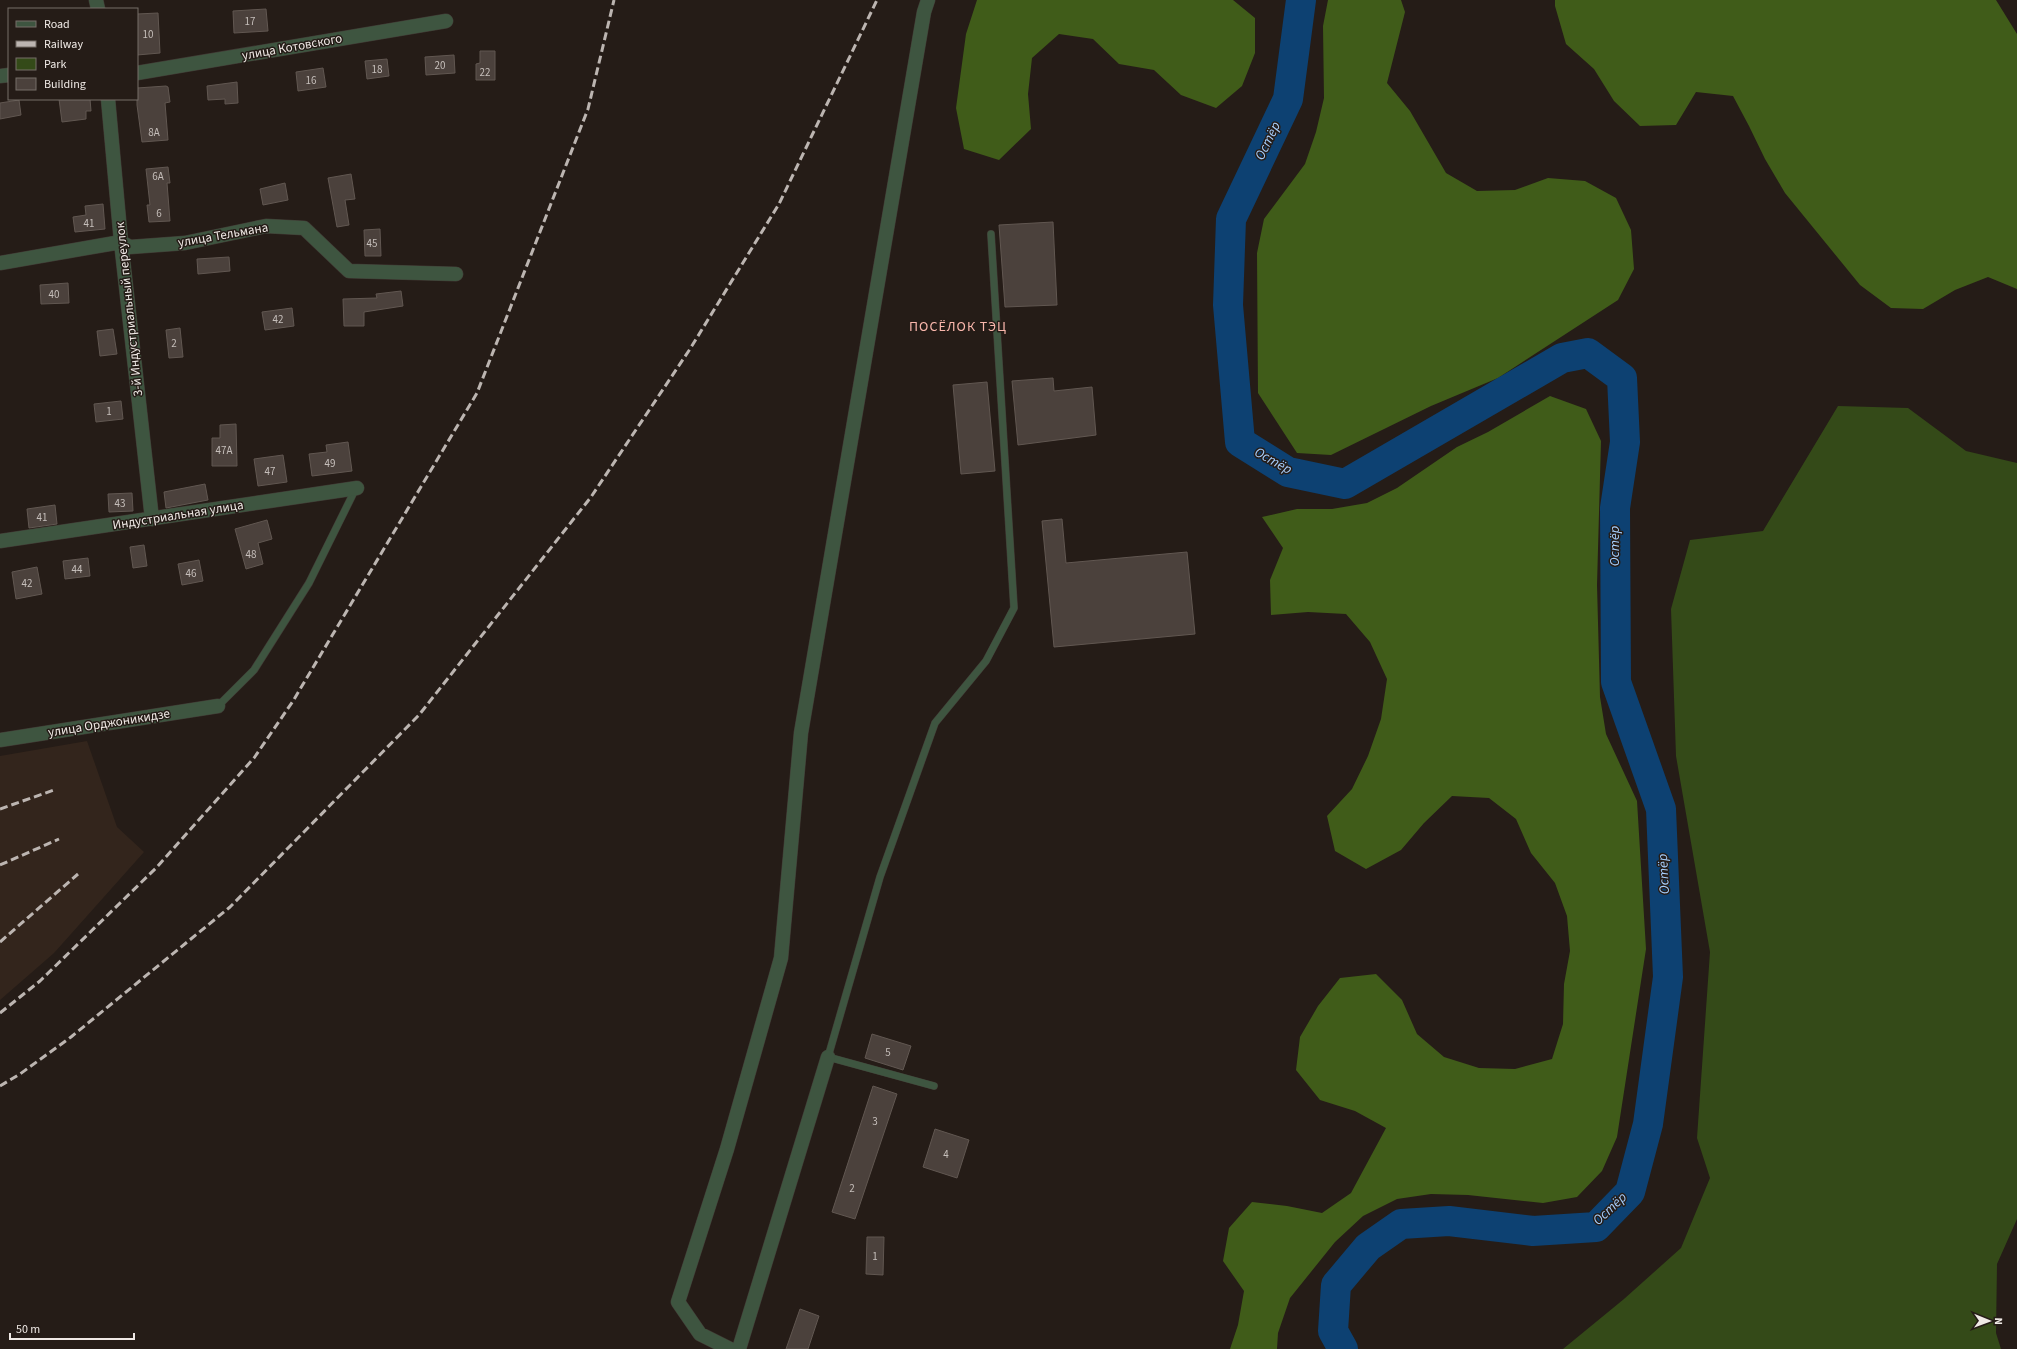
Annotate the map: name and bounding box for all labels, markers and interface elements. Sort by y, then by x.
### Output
legend [8,8,138,100]
house number: 17 [245,14,255,29]
text: Road [44,16,70,33]
house number: 10 [143,27,153,42]
street label: улица Котовского [241,29,343,65]
text: Railway [44,36,83,53]
text: Park [44,56,66,73]
house number: 20 [435,58,445,73]
house number: 18 [372,62,383,77]
house number: 22 [480,65,490,80]
house number: 16 [306,73,317,88]
text: Building [44,76,86,93]
water label: Остёр [1250,118,1286,164]
house number: 8А [148,125,160,140]
house number: 6А [152,169,164,184]
house number: 6 [156,206,162,221]
house number: 41 [84,216,94,231]
street label: улица Тельмана [177,218,269,252]
street label: 3-й Индустриальный переулок [111,220,147,397]
house number: 45 [367,236,377,251]
house number: 40 [49,287,59,302]
house number: 42 [273,312,283,327]
district label: ПОСЁЛОК ТЭЦ [909,317,1007,337]
house number: 2 [171,336,177,351]
house number: 1 [106,404,112,419]
water label: Остёр [1250,442,1296,480]
house number: 47А [216,443,232,458]
house number: 49 [325,456,335,471]
house number: 47 [265,464,275,479]
street label: Индустриальная улица [111,496,245,534]
house number: 43 [115,496,125,511]
house number: 41 [37,510,47,525]
water label: Остёр [1605,526,1625,566]
house number: 48 [246,547,257,562]
house number: 44 [72,562,83,577]
house number: 46 [186,566,197,581]
house number: 42 [22,576,32,591]
street label: улица Орджоникидзе [47,704,171,742]
water label: Остёр [1653,853,1675,895]
house number: 5 [885,1045,891,1060]
house number: 3 [872,1114,878,1129]
house number: 4 [943,1147,949,1162]
house number: 2 [849,1181,855,1196]
water label: Остёр [1588,1188,1632,1230]
house number: 1 [872,1249,878,1264]
north arrow [1969,1301,2009,1341]
scale bar [10,1315,134,1341]
text: N [1991,1317,2006,1325]
text: 50 m [16,1321,40,1338]

